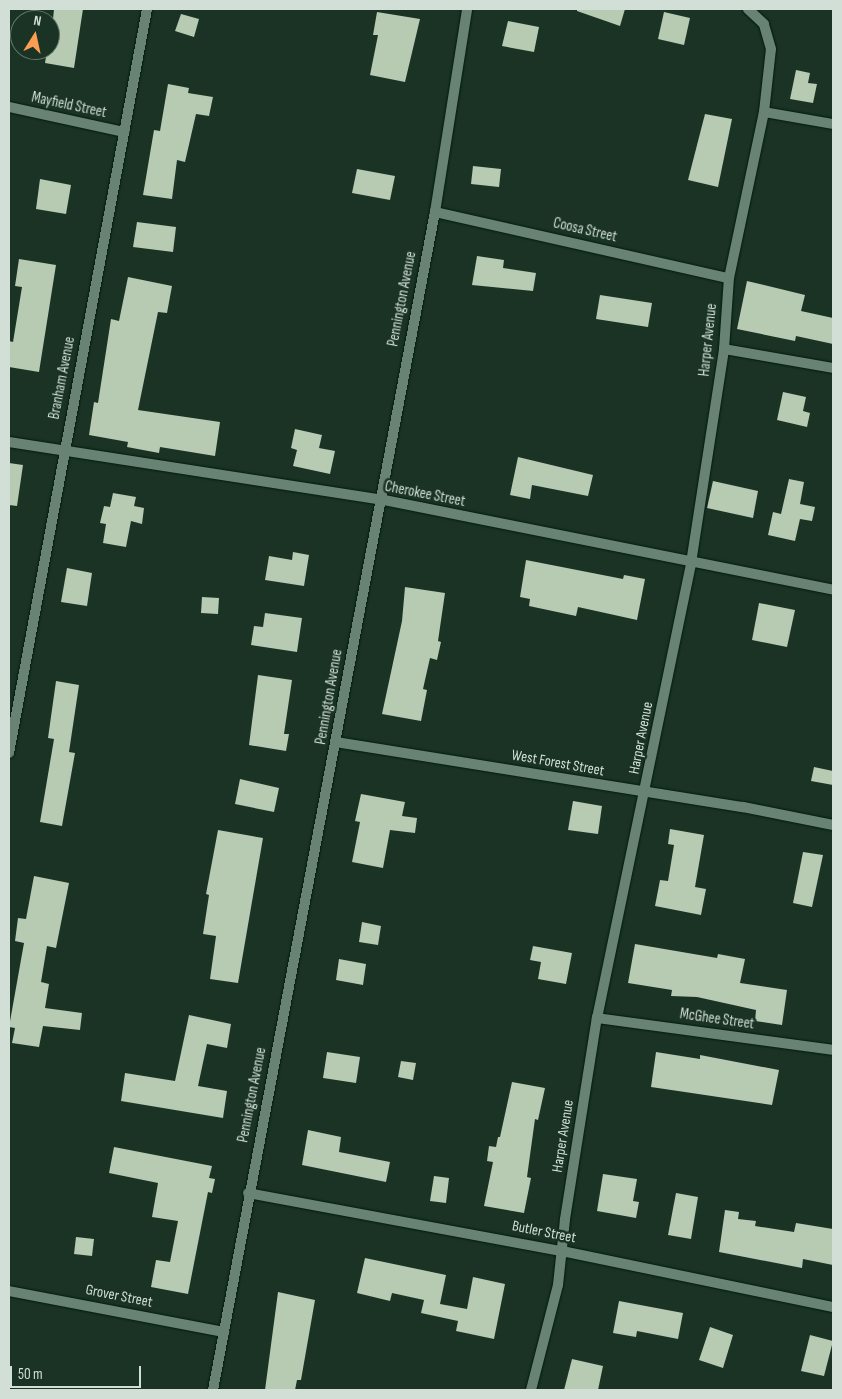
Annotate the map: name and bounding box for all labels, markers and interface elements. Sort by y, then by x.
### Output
north arrow [10,10,60,60]
text: N [32,12,43,30]
street label: Mayfield Street [30,88,108,122]
street label: Coosa Street [551,214,619,246]
street label: Pennington Avenue [384,250,420,348]
street label: Harper Avenue [695,303,721,377]
street label: Branham Avenue [45,335,79,421]
street label: Cherokee Street [383,477,467,511]
street label: Pennington Avenue [312,648,346,746]
street label: Harper Avenue [625,700,657,776]
street label: West Forest Street [510,746,606,780]
street label: McGhee Street [679,1005,755,1033]
street label: Pennington Avenue [234,1046,270,1144]
street label: Harper Avenue [548,1098,578,1174]
street label: Butler Street [511,1217,577,1247]
street label: Grover Street [84,1281,154,1311]
scale bar [12,1356,144,1388]
text: 50 m [18,1365,43,1384]

